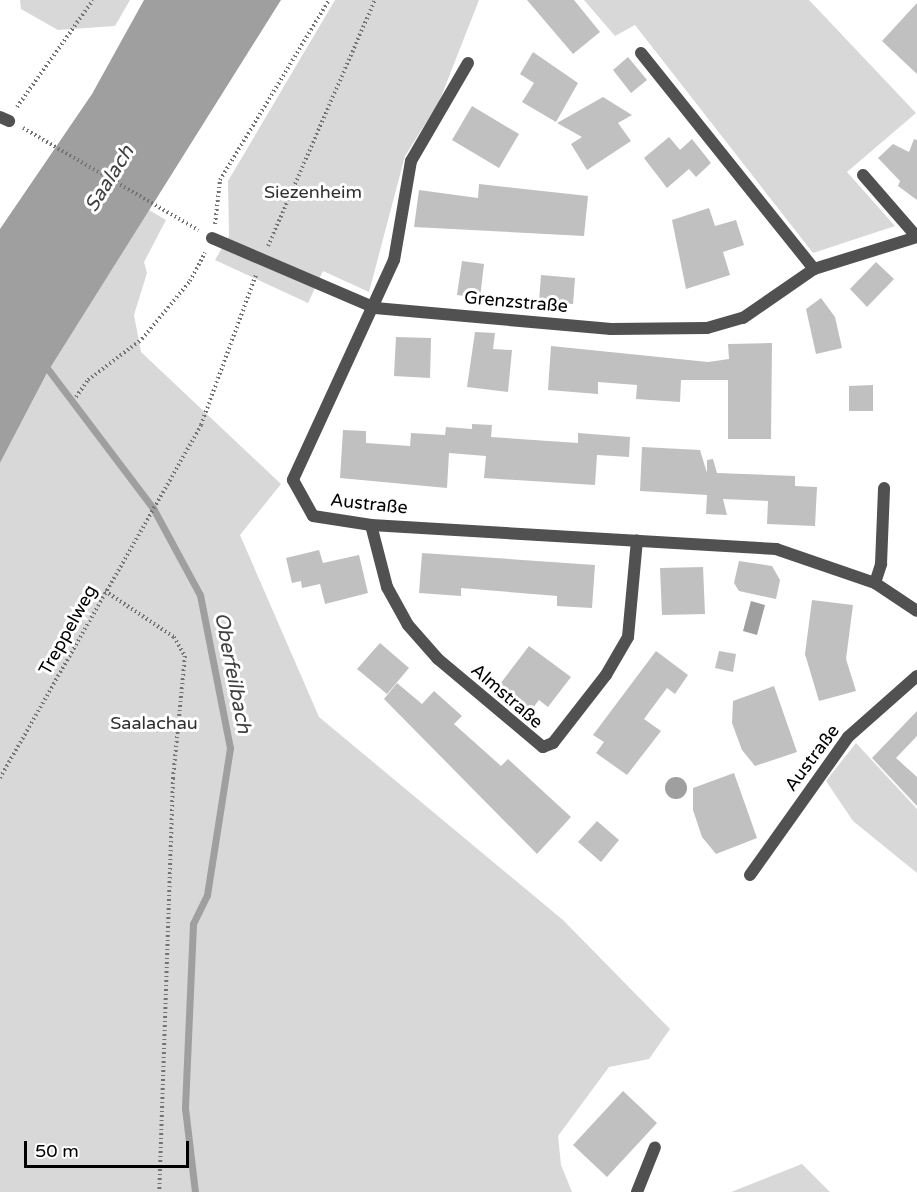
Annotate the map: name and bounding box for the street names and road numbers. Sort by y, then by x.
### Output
street label: Grenzstraße [463,287,569,317]
street label: Austraße [329,489,409,519]
street label: Treppelweg [34,581,102,679]
street label: Almstraße [467,659,547,733]
street label: Austraße [780,720,844,796]

